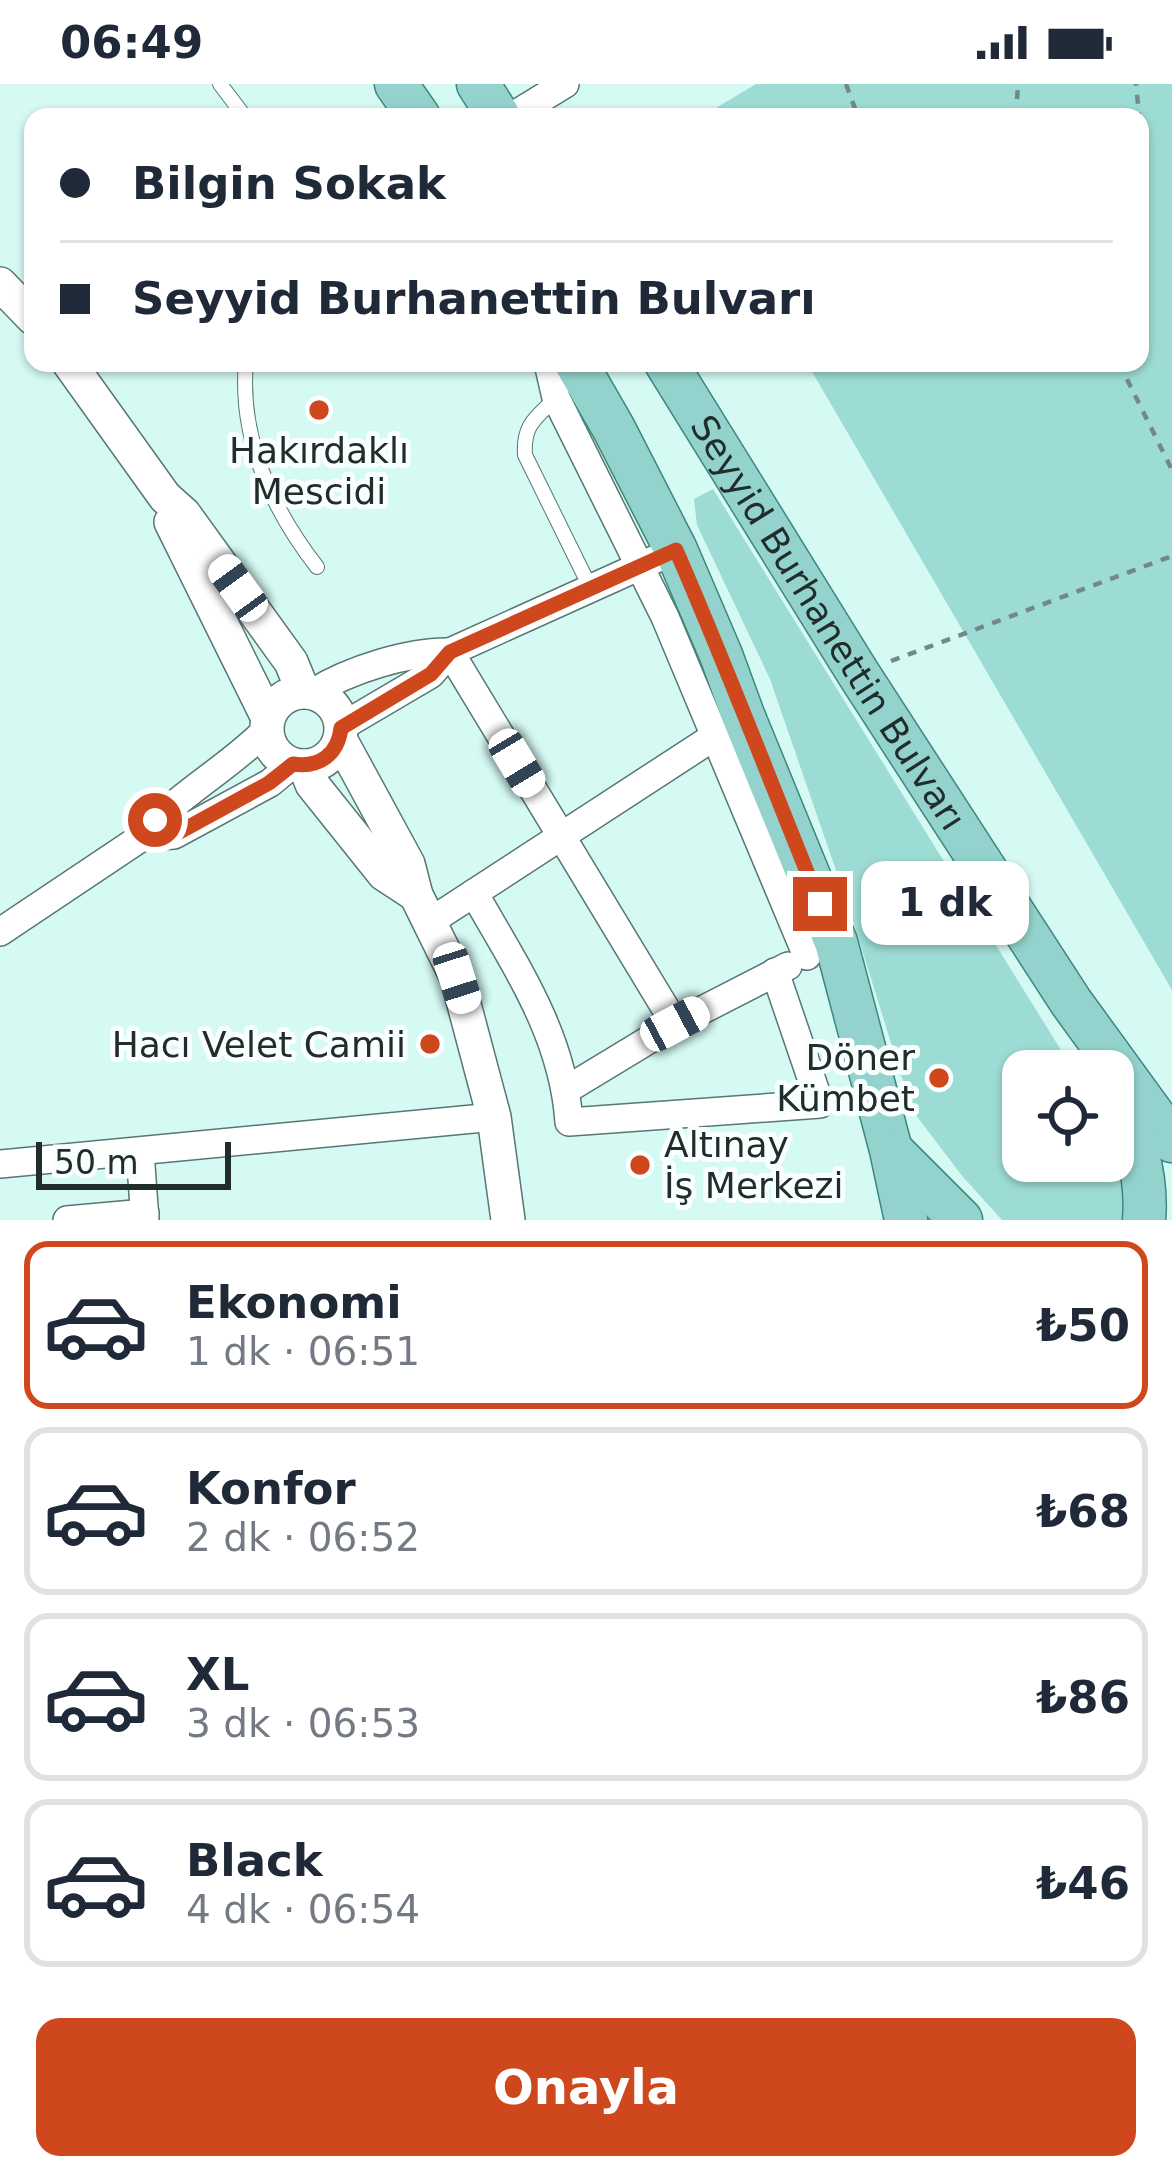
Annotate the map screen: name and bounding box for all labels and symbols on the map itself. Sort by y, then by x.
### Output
marker: Hakırdaklı Mescidi [306,397,332,423]
street label: Seyyid Burhanettin Bulvarı [683,408,974,837]
place label: Hakırdaklı Mescidi [229,430,409,512]
car [202,548,274,628]
car [483,723,551,803]
route start [128,793,182,847]
callout: 1 dk [862,862,1030,946]
route end [793,877,847,931]
car [429,938,485,1018]
car [635,991,715,1057]
place label: Hacı Velet Camii [112,1024,406,1065]
marker: Hacı Velet Camii [417,1031,443,1057]
place label: Döner Kümbet [776,1037,915,1119]
marker: Döner Kümbet [926,1065,952,1091]
place label: Altınay İş Merkezi [664,1124,843,1206]
scale bar [36,1136,231,1189]
marker: Altınay İş Merkezi [627,1152,653,1178]

